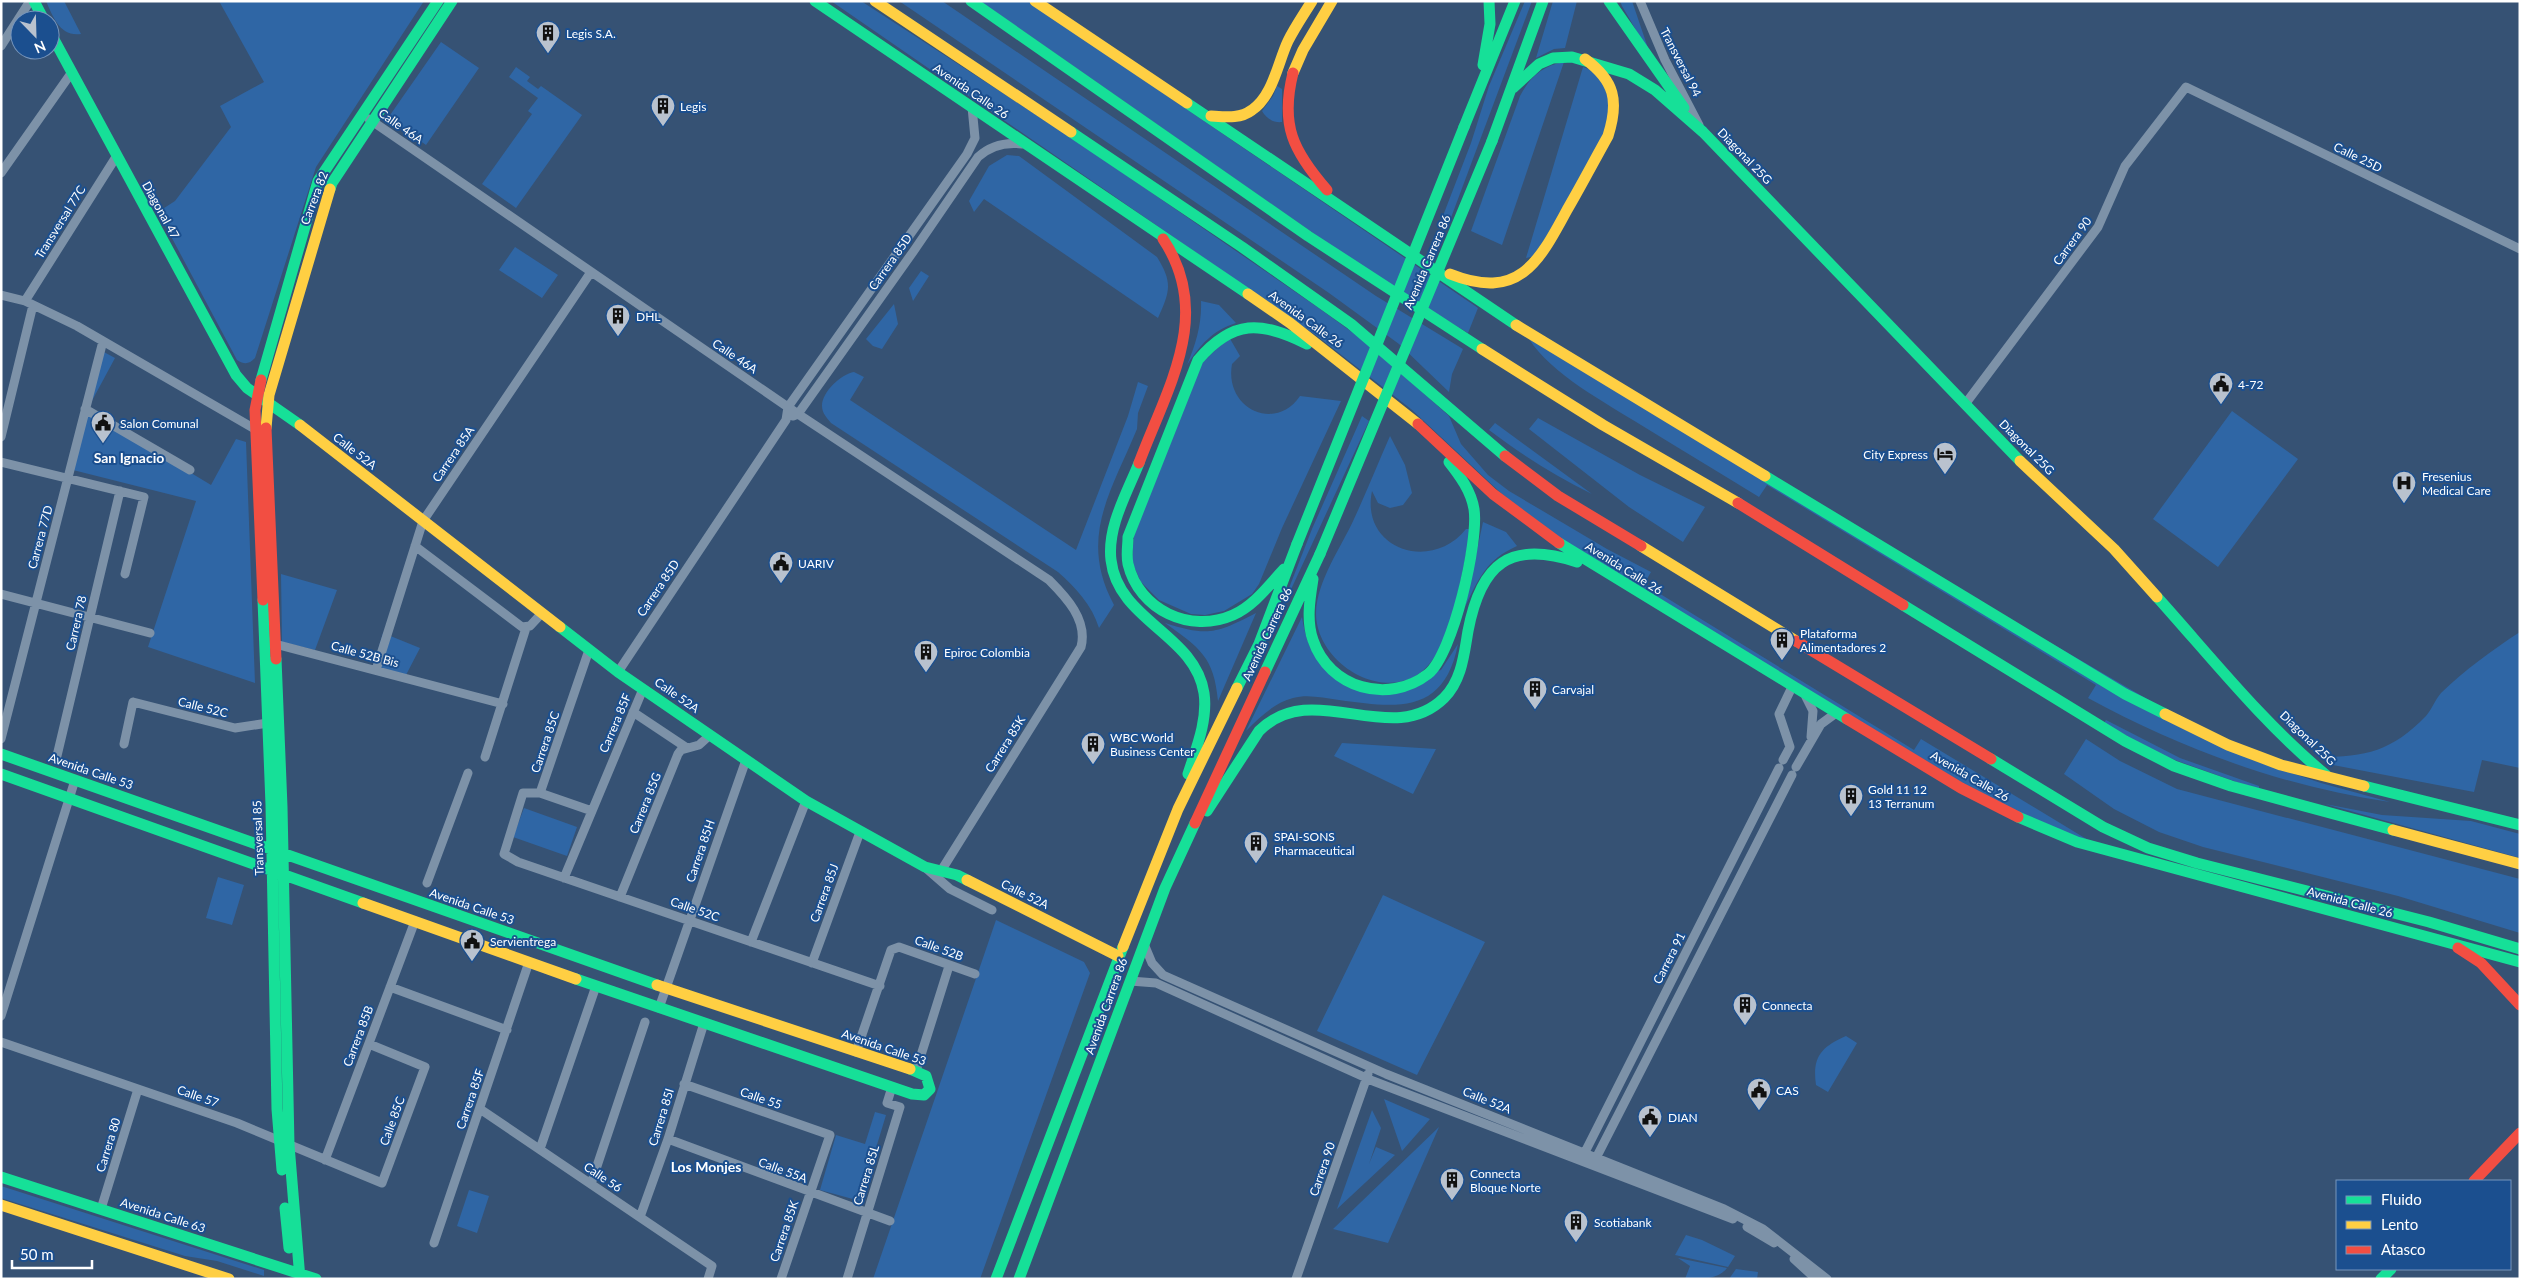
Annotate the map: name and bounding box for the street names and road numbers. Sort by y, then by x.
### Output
street label: Transversal 94 [1657,25,1705,99]
street label: Avenida Calle 26 [930,60,1012,122]
street label: Calle 46A [376,105,427,147]
street label: Diagonal 25G [1715,125,1776,187]
street label: Calle 25D [2331,139,2385,175]
street label: Carrera 82 [297,169,331,227]
street label: Diagonal 47 [139,179,183,241]
street label: Transversal 77C [32,183,88,261]
street label: Avenida Carrera 86 [1400,212,1454,312]
street label: Carrera 90 [2049,214,2095,268]
street label: Carrera 85D [865,231,915,293]
street label: Avenida Calle 26 [1266,287,1346,351]
street label: Calle 46A [710,335,761,377]
street label: Diagonal 25G [1996,416,2058,478]
street label: Carrera 85A [429,422,478,485]
street label: Calle 52A [330,429,380,473]
street label: Carrera 77D [24,504,56,570]
street label: Avenida Calle 26 [1583,538,1665,598]
street label: Carrera 85D [634,557,682,619]
street label: Avenida Carrera 86 [1239,585,1295,683]
street label: Carrera 78 [62,594,90,652]
street label: Calle 52B Bis [329,638,401,670]
street label: Calle 52A [652,674,703,716]
street label: Carrera 85F [596,691,634,755]
street label: Calle 52C [176,694,230,720]
street label: Diagonal 25G [2277,708,2339,769]
street label: Carrera 85C [527,709,563,775]
street label: Carrera 85K [982,713,1028,775]
street label: Avenida Calle 26 [1928,747,2012,805]
street label: Avenida Calle 53 [47,750,135,792]
street label: Carrera 85G [626,770,664,836]
street label: Transversal 85 [249,800,267,876]
street label: Carrera 85H [682,818,718,884]
street label: Carrera 85J [807,862,841,924]
street label: Calle 52A [999,876,1052,912]
street label: Avenida Calle 26 [2305,883,2395,921]
street label: Avenida Calle 53 [428,885,516,927]
street label: Calle 52C [668,894,722,924]
street label: Carrera 91 [1650,930,1688,986]
street label: Calle 52B [913,932,966,964]
street label: Avenida Carrera 86 [1082,956,1130,1056]
street label: Carrera 85B [340,1003,377,1068]
street label: Avenida Calle 53 [840,1026,928,1068]
street label: Carrera 85F [453,1067,487,1131]
street label: Calle 57 [175,1082,221,1110]
street label: Calle 52A [1460,1083,1514,1117]
street label: Calle 55 [738,1084,784,1112]
street label: Carrera 85I [645,1086,677,1148]
street label: Calle 85C [376,1094,408,1148]
street label: Carrera 80 [93,1116,123,1174]
street label: Carrera 90 [1306,1140,1338,1198]
street label: Carrera 85L [850,1143,882,1207]
street label: Calle 55A [756,1154,810,1186]
street label: Calle 56 [581,1159,625,1195]
street label: Avenida Calle 63 [119,1194,207,1236]
street label: Carrera 85K [766,1198,802,1264]

